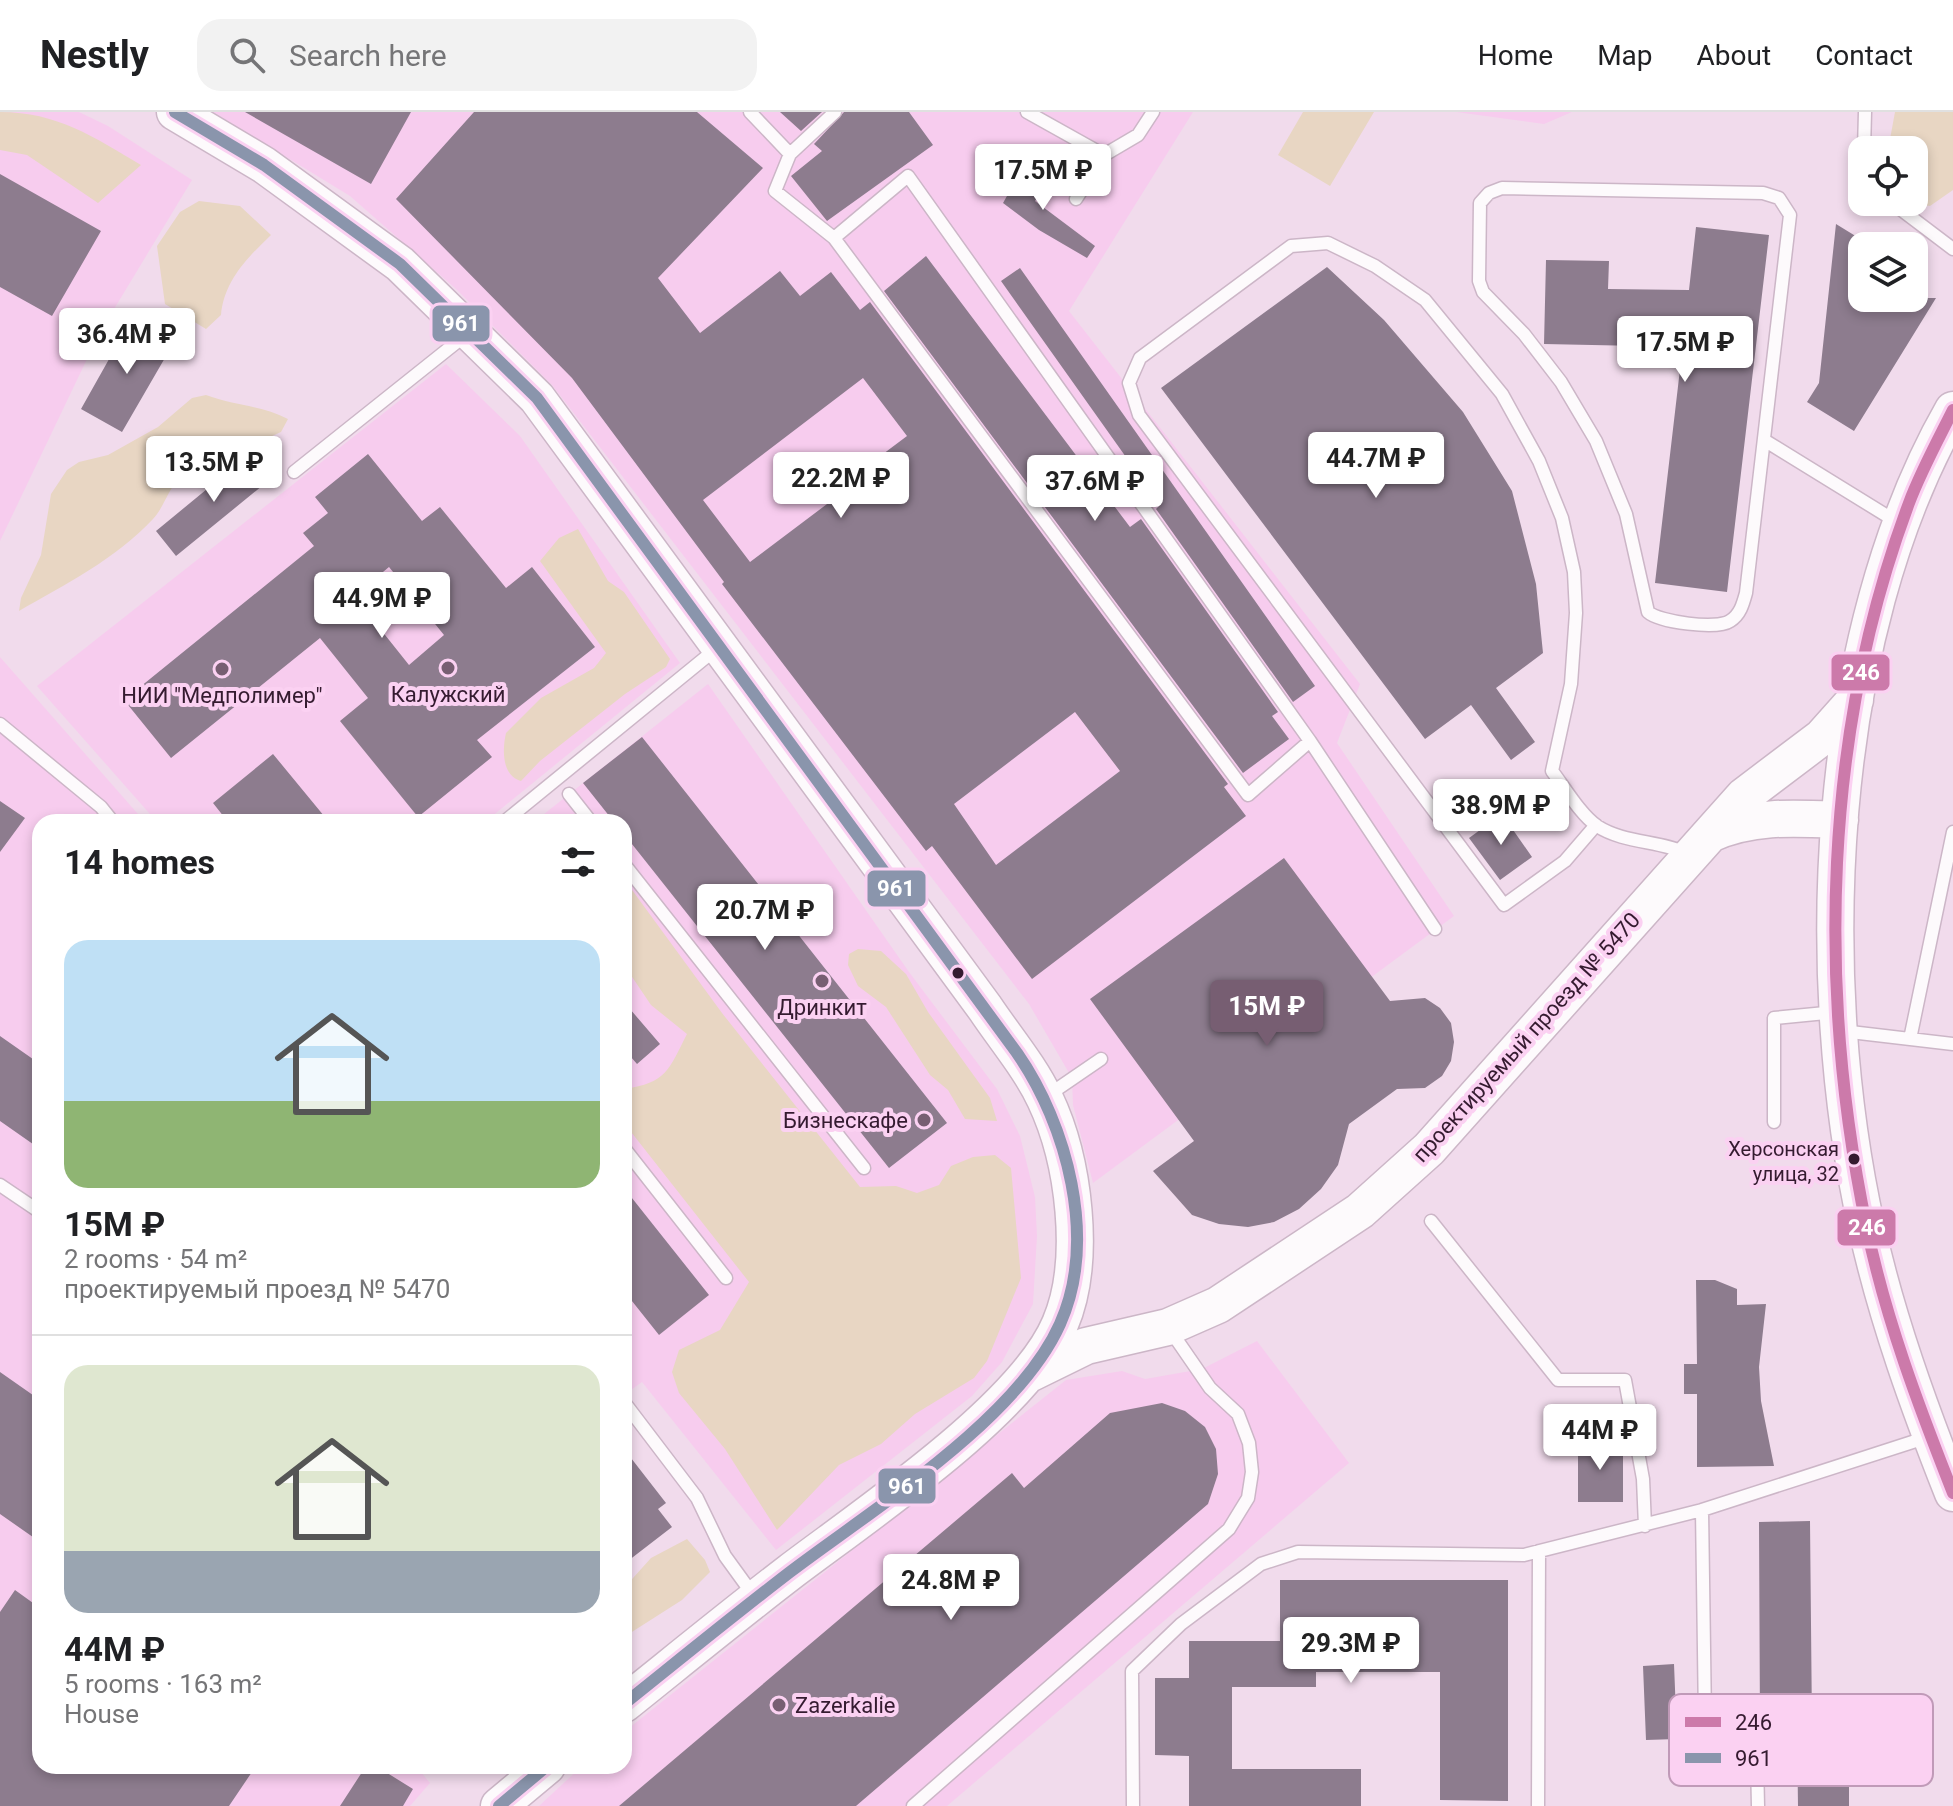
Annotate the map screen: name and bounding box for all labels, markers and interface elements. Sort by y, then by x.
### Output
search box [197,19,757,91]
text: Nestly [40,33,149,77]
icon: search [225,33,269,77]
text: Search here [289,38,447,73]
text: Home [1478,39,1553,72]
text: Map [1597,39,1653,72]
text: About [1697,39,1771,72]
text: Contact [1815,39,1913,72]
map controls [1848,136,1928,312]
button: locate [1848,136,1928,216]
pin: 17.5M ₽ [969,144,1117,212]
text: 17.5M ₽ [993,155,1093,185]
button: layers [1848,232,1928,312]
line badge: 961 [431,304,491,343]
pin: 36.4M ₽ [53,308,201,376]
text: 961 [442,311,480,336]
pin: 17.5M ₽ [1611,316,1759,384]
text: 36.4M ₽ [77,319,177,349]
text: 17.5M ₽ [1635,327,1735,357]
pin: 44.7M ₽ [1302,432,1450,500]
pin: 13.5M ₽ [140,436,288,504]
text: 44.7M ₽ [1326,443,1426,473]
text: 13.5M ₽ [164,447,264,477]
pin: 22.2M ₽ [767,452,915,520]
pin: 37.6M ₽ [1021,455,1169,523]
text: 22.2M ₽ [791,463,891,493]
text: 37.6M ₽ [1045,466,1145,496]
pin: 44.9M ₽ [308,572,456,640]
text: 44.9M ₽ [332,583,432,613]
line badge: 246 [1830,653,1891,692]
marker: Калужский [439,659,457,677]
marker: НИИ "Медполимер" [213,660,231,678]
text: 246 [1842,660,1880,685]
place label: Калужский [391,682,505,707]
place label: НИИ "Медполимер" [121,683,323,708]
pin: 38.9M ₽ [1427,779,1575,847]
text: 38.9M ₽ [1451,790,1551,820]
icon: filters [556,840,600,884]
text: 14 homes [64,842,215,882]
line badge: 961 [866,869,927,908]
text: 961 [877,876,915,901]
pin: 20.7M ₽ [691,884,839,952]
text: 20.7M ₽ [715,895,815,925]
street label: проектируемый проезд № 5470 [1408,908,1645,1167]
unlabelled marker [950,965,966,981]
marker: Дринкит [813,972,831,990]
pin: 15M ₽ [1211,980,1323,1048]
text: 15M ₽ [1228,991,1306,1021]
icon: home [260,992,404,1136]
place label: Дринкит [777,995,867,1020]
place label: Бизнескафе [783,1108,908,1133]
marker: Бизнескафе [915,1111,933,1129]
place label: Херсонская улица, 32 [1728,1137,1839,1186]
marker: Херсонская улица, 32 [1846,1151,1862,1167]
text: 15M ₽ [64,1204,165,1244]
line badge: 246 [1836,1208,1897,1247]
text: 246 [1848,1215,1886,1240]
text: 2 rooms · 54 m² [64,1244,247,1274]
text: проектируемый проезд № 5470 [64,1274,450,1304]
pin: 44M ₽ [1544,1404,1656,1472]
text: 44M ₽ [1561,1415,1639,1445]
icon: home [260,1417,404,1561]
line badge: 961 [877,1467,937,1505]
text: 961 [888,1474,926,1499]
pin: 24.8M ₽ [877,1554,1025,1622]
text: 24.8M ₽ [901,1565,1001,1595]
pin: 29.3M ₽ [1277,1617,1425,1685]
text: 29.3M ₽ [1301,1628,1401,1658]
text: 44M ₽ [64,1629,165,1669]
text: 5 rooms · 163 m² [64,1669,262,1699]
place label: Zazerkalie [795,1693,896,1718]
legend [1669,1694,1933,1786]
marker: Zazerkalie [770,1696,788,1714]
text: House [64,1699,139,1729]
text: 246 [1735,1710,1772,1735]
text: 961 [1735,1746,1772,1771]

